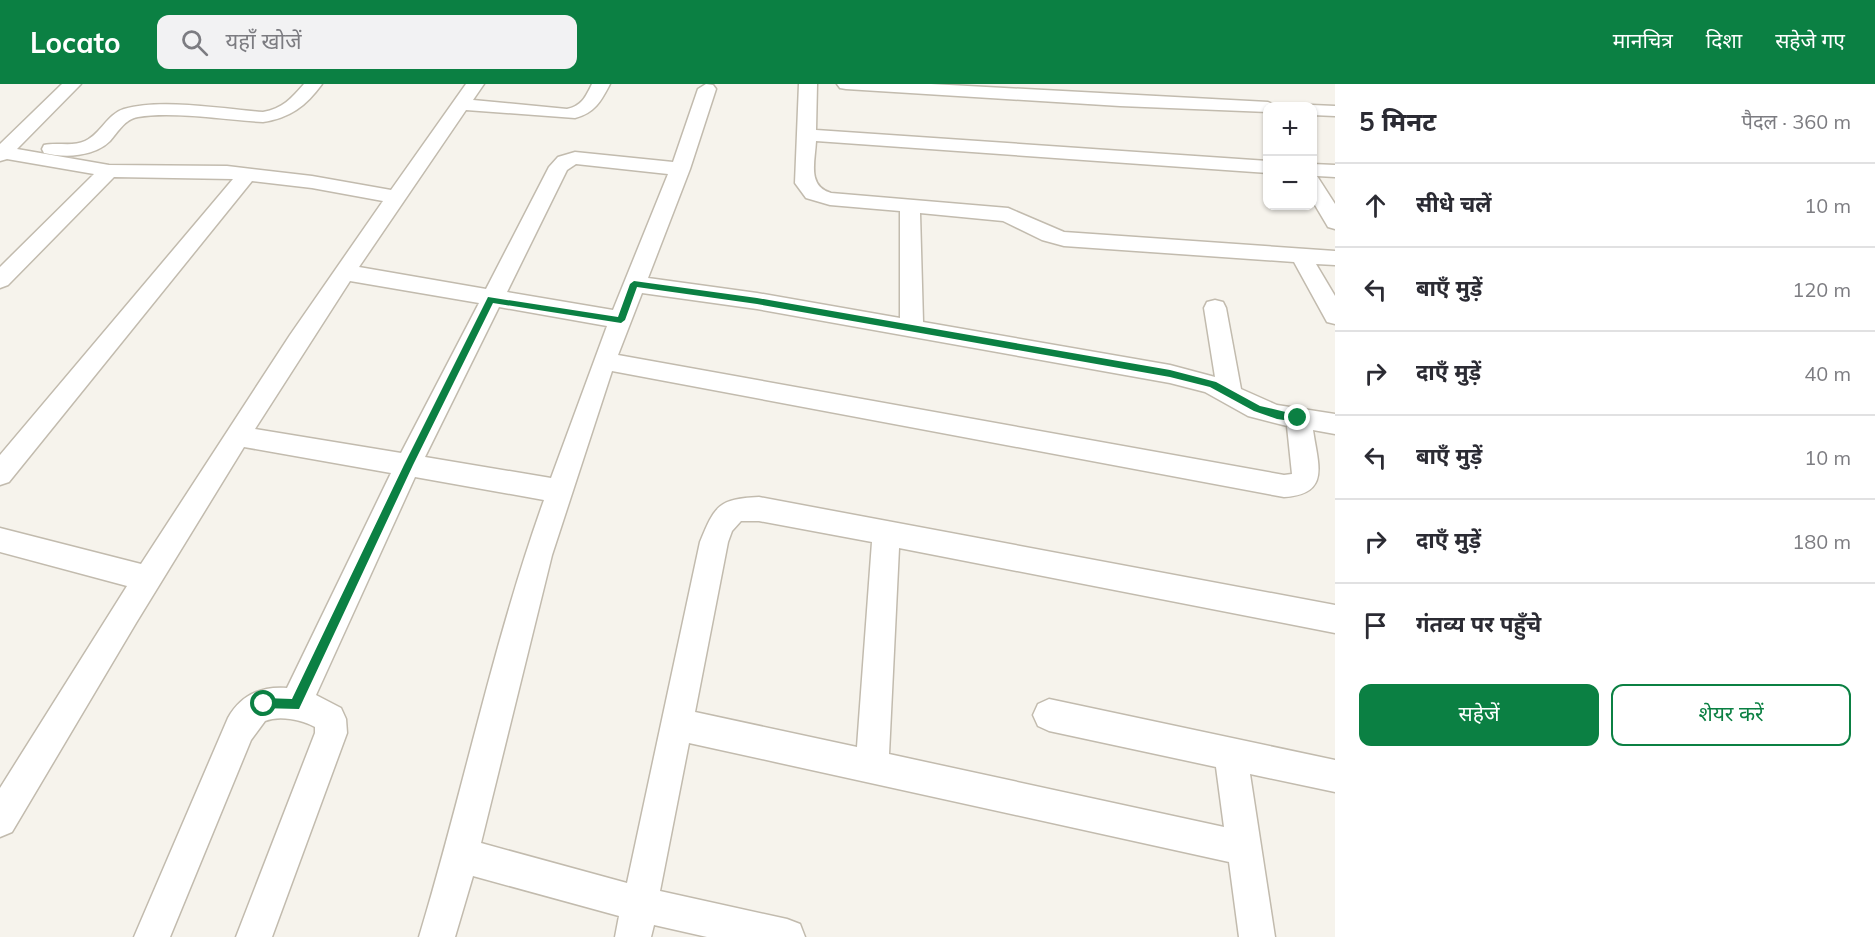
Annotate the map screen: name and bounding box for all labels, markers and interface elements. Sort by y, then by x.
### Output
search box [157,15,577,69]
text: Locato [30,25,121,60]
icon: search [178,26,211,59]
text: यहाँ खोजें [226,27,301,55]
text: मानचित्र [1613,27,1673,53]
text: दिशा [1706,27,1742,53]
text: सहेजे गए [1775,27,1845,53]
map controls [1263,102,1317,210]
button: + [1263,102,1317,156]
text: 5 मिनट [1359,105,1436,138]
text: पैदल · 360 m [1742,109,1851,134]
button: − [1263,156,1317,210]
icon: ahead [1359,189,1392,222]
text: सीधे चलें [1416,190,1491,218]
text: 10 m [1804,193,1851,218]
icon: left [1359,273,1392,306]
text: बाएँ मुड़ें [1416,274,1482,302]
text: 120 m [1792,277,1851,302]
icon: right [1359,357,1392,390]
text: दाएँ मुड़ें [1416,358,1481,386]
text: 40 m [1804,361,1851,386]
route end [1284,404,1310,430]
icon: left [1359,441,1392,474]
text: बाएँ मुड़ें [1416,442,1482,470]
text: 10 m [1804,445,1851,470]
icon: right [1359,525,1392,558]
text: दाएँ मुड़ें [1416,526,1481,554]
text: 180 m [1792,529,1851,554]
icon: arrive [1359,609,1392,642]
text: गंतव्य पर पहुँचे [1416,610,1541,638]
button: सहेजें [1359,684,1599,746]
button: शेयर करें [1611,684,1851,746]
route start [250,690,276,716]

